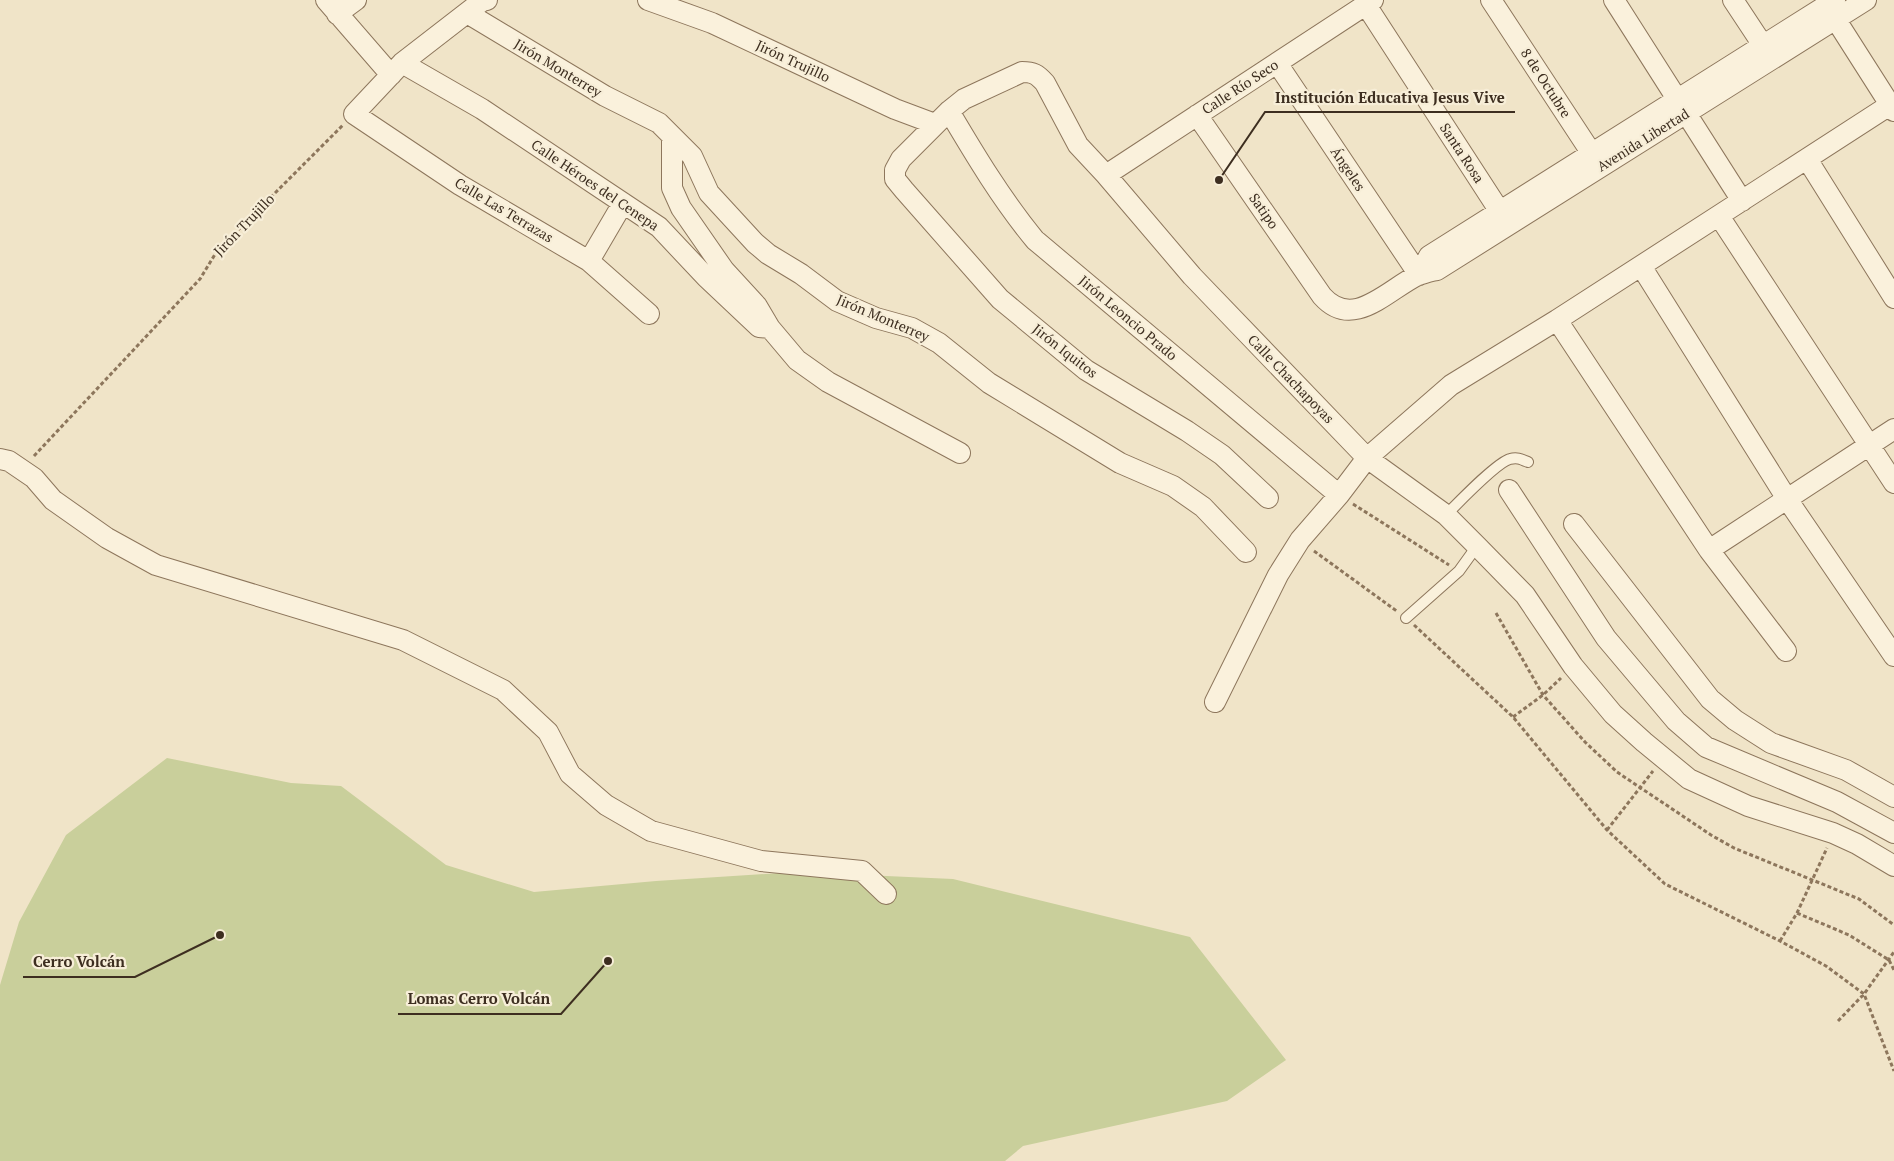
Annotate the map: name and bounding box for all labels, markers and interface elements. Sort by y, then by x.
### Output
street label: Jirón Monterrey [511,34,606,102]
street label: Jirón Trujillo [753,35,834,86]
street label: 8 de Octubre [1517,44,1576,121]
street label: Calle Río Seco [1198,55,1282,118]
callout: Institución Educativa Jesus Vive [1265,82,1515,112]
text: Institución Educativa Jesus Vive [1275,87,1505,107]
street label: Avenida Libertad [1593,104,1693,176]
street label: Santa Rosa [1436,119,1489,186]
street label: Calle Héroes del Cenepa [528,135,663,234]
street label: Ángeles [1327,143,1370,195]
street label: Calle Las Terrazas [451,173,557,247]
street label: Jirón Trujillo [209,189,278,260]
street label: Satipo [1245,189,1284,233]
street label: Jirón Leoncio Prado [1075,271,1182,365]
street label: Jirón Monterrey [834,289,933,346]
street label: Jirón Iquitos [1029,319,1102,382]
street label: Calle Chachapoyas [1244,330,1339,427]
callout: Cerro Volcán [23,947,135,977]
text: Cerro Volcán [33,951,125,971]
callout: Lomas Cerro Volcán [398,984,561,1014]
text: Lomas Cerro Volcán [408,988,551,1008]

